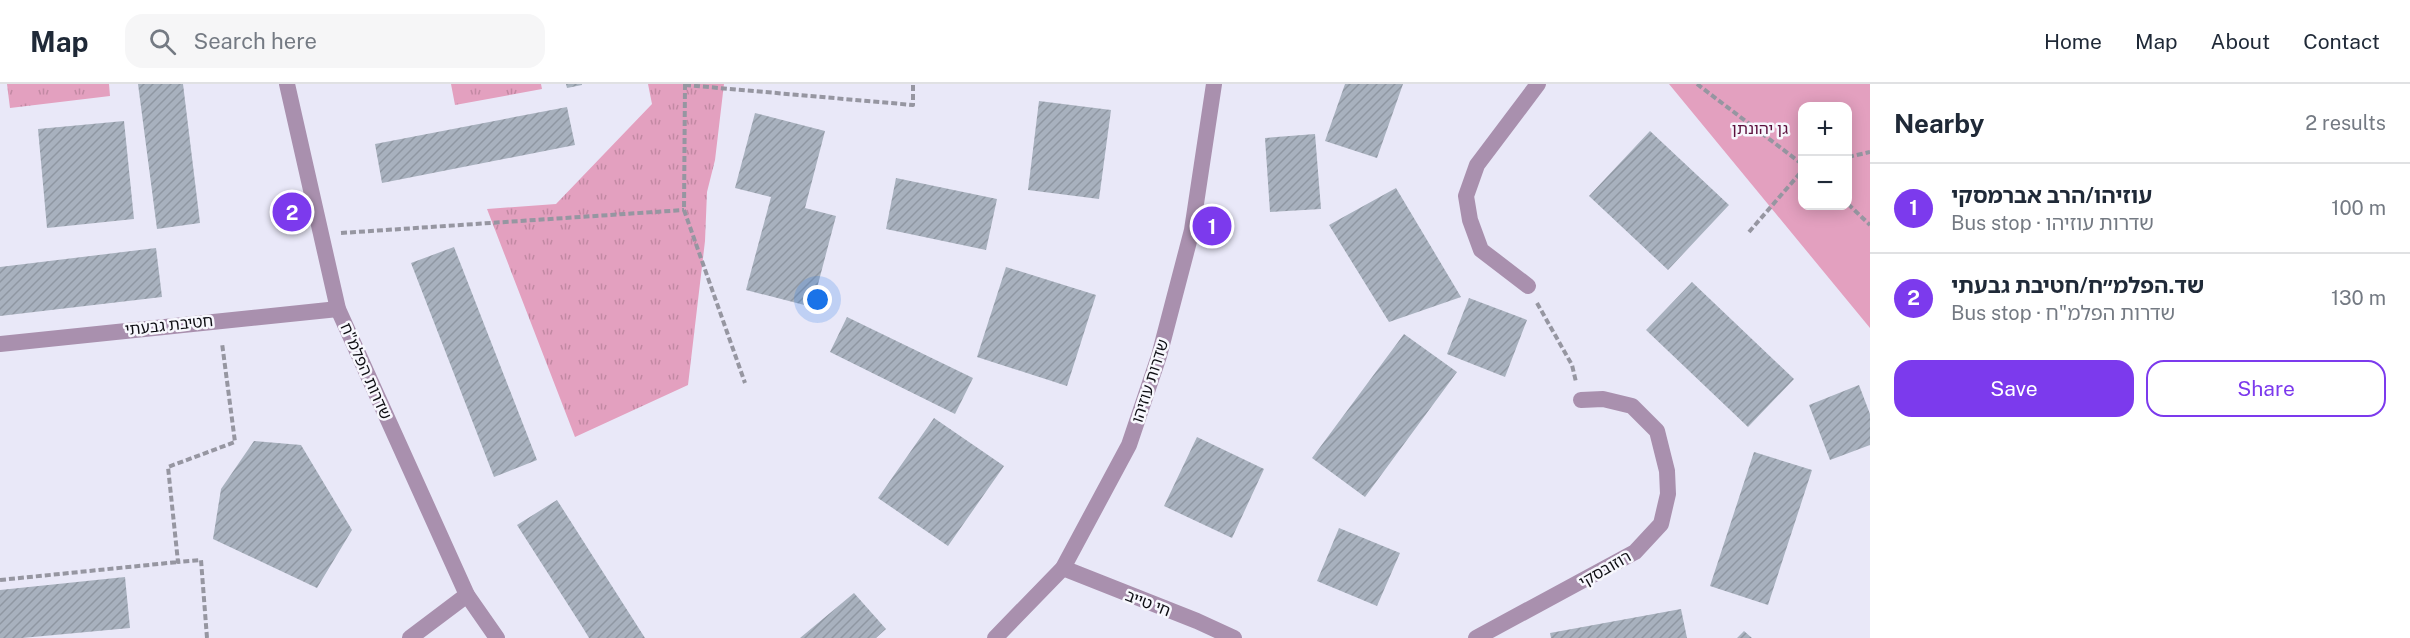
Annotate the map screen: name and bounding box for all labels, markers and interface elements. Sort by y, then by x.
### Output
search box [125,14,545,68]
text: Map [30,25,89,58]
icon: search [146,25,179,58]
text: Search here [194,28,317,54]
text: Home [2044,29,2102,54]
text: Map [2135,29,2178,54]
text: About [2211,29,2270,54]
text: Contact [2303,29,2380,54]
map controls [1798,102,1852,210]
button: + [1798,102,1852,156]
text: Nearby [1894,108,1984,139]
text: 2 results [2305,111,2386,135]
park label: גן יהונתן [1732,119,1788,138]
button: − [1798,156,1852,210]
text: עוזיהו/הרב אברמסקי [1951,182,2152,208]
pin: 2 [272,190,312,234]
text: 1 [1909,196,1918,220]
text: 100 m [2331,196,2386,220]
pin: 1 [1192,204,1232,248]
text: Bus stop · שדרות עוזיהו [1951,211,2154,235]
text: שד.הפלמ״ח/חטיבת גבעתי [1951,272,2204,298]
your location [803,285,832,314]
text: 2 [1907,286,1920,310]
text: 130 m [2331,286,2386,310]
text: Bus stop · שדרות הפלמ"ח [1951,301,2175,325]
street label: חטיבת גבעתי [124,311,214,339]
street label: שדרות הפלמ"ח [336,320,396,422]
street label: שדרות עוזיהו [1128,337,1172,425]
button: Save [1894,360,2134,417]
button: Share [2146,360,2386,417]
street label: רוזובסקי [1576,547,1634,591]
street label: חי טייב [1123,586,1173,620]

